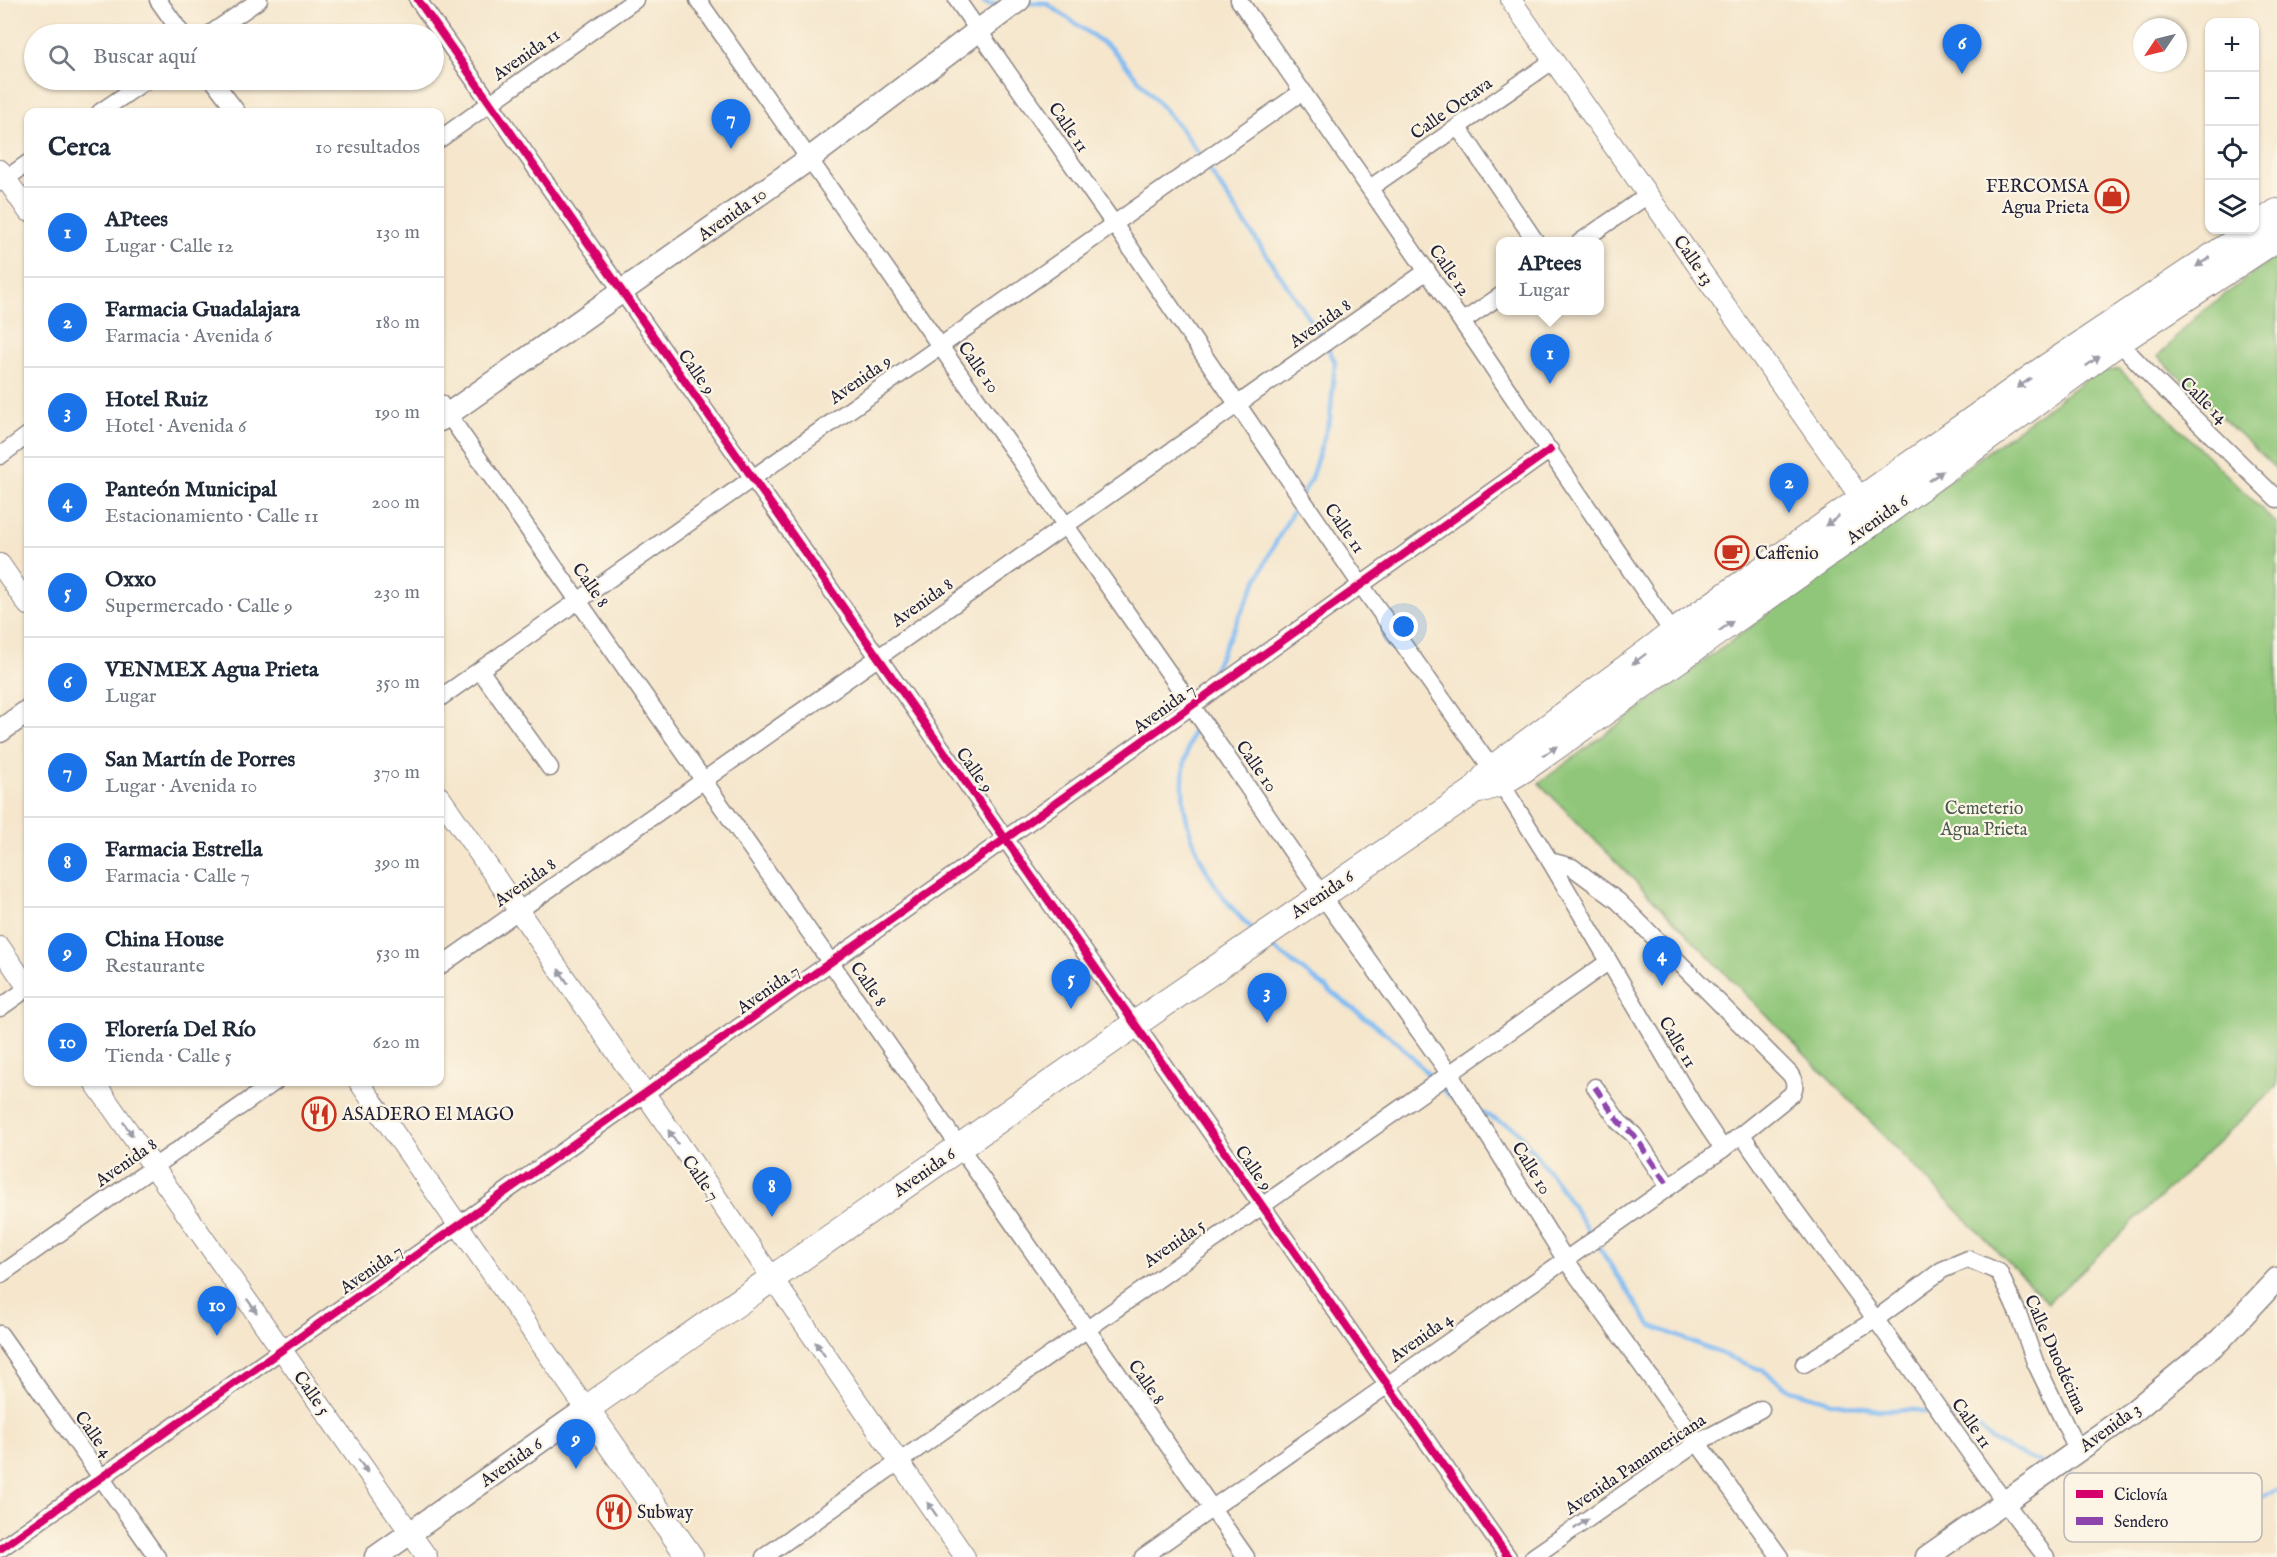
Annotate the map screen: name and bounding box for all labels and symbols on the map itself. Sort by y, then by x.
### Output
north arrow [2133,18,2187,72]
street label: Avenida 11 [488,24,565,87]
pin: 6 [1942,25,1982,74]
street label: Calle Octava [1406,73,1497,146]
street label: Calle 11 [1042,98,1093,157]
pin: 7 [712,100,750,149]
place label: FERCOMSA Agua Prieta [1986,176,2090,220]
shop icon: FERCOMSA Agua Prieta [2094,178,2130,214]
street label: Avenida 10 [693,183,772,248]
street label: Calle 13 [1667,231,1718,290]
street label: Calle 12 [1423,241,1475,301]
one-way arrow [2195,256,2211,267]
street label: Avenida 8 [1285,295,1356,354]
pin: 1 [1530,334,1570,384]
street label: Calle 10 [952,337,1004,398]
street label: Calle 9 [672,346,720,400]
street label: Avenida 9 [824,350,897,411]
one-way arrow [2085,355,2101,367]
street label: Calle 14 [2174,373,2232,430]
one-way arrow [2017,377,2033,389]
pin: 2 [1770,464,1808,513]
one-way arrow [1927,470,1943,482]
street label: Avenida 6 [1842,490,1914,551]
street label: Calle 11 [1318,499,1369,558]
one-way arrow [1824,515,1840,527]
cafe icon: Caffenio [1714,535,1750,571]
place label: Caffenio [1755,543,1819,566]
street label: Calle 8 [566,559,613,613]
street label: Avenida 8 [887,574,958,633]
your location [1389,612,1418,641]
one-way arrow [1717,620,1733,632]
one-way arrow [1631,653,1647,665]
street label: Avenida 7 [1128,679,1201,740]
street label: Calle 10 [1230,736,1282,797]
street label: Calle 9 [950,744,998,798]
one-way arrow [1541,745,1557,757]
park label: Cemeterio Agua Prieta [1940,798,2028,842]
street label: Avenida 8 [490,854,561,913]
street label: Avenida 6 [1286,866,1359,925]
pin: 4 [1642,936,1682,986]
street label: Calle 8 [844,958,891,1012]
street label: Avenida 7 [732,960,805,1021]
pin: 5 [1052,960,1090,1009]
one-way arrow [558,968,569,984]
pin: 3 [1248,974,1286,1023]
street label: Calle 11 [1652,1013,1701,1073]
restaurant icon: ASADERO El MAGO [301,1096,337,1132]
place label: ASADERO El MAGO [341,1104,514,1127]
one-way arrow [122,1121,134,1137]
one-way arrow [667,1130,679,1146]
street label: Avenida 8 [91,1134,162,1193]
street label: Calle 10 [1506,1138,1556,1200]
street label: Calle 9 [1229,1142,1277,1196]
street label: Avenida 6 [888,1143,961,1204]
street label: Calle 7 [676,1151,724,1206]
pin: 8 [752,1168,792,1217]
street label: Avenida 5 [1139,1214,1211,1274]
street label: Avenida 7 [335,1240,408,1301]
pin: 10 [198,1286,236,1336]
street label: Calle Duodécima [2018,1291,2091,1418]
one-way arrow [245,1299,257,1314]
street label: Avenida 4 [1385,1308,1458,1369]
one-way arrow [815,1341,826,1357]
street label: Calle 8 [1122,1356,1169,1410]
street label: Calle 5 [287,1367,335,1421]
street label: Calle 11 [1945,1394,1996,1453]
street label: Avenida 3 [2075,1398,2146,1459]
street label: Calle 4 [69,1407,117,1463]
street label: Avenida Panamericana [1560,1409,1711,1522]
pin: 9 [556,1420,596,1469]
street label: Avenida 6 [475,1433,548,1494]
one-way arrow [357,1458,368,1474]
legend [2064,1473,2262,1542]
text: Ciclovía [2114,1486,2168,1506]
restaurant icon: Subway [596,1494,632,1530]
one-way arrow [927,1501,938,1517]
place label: Subway [637,1502,693,1525]
text: Sendero [2114,1513,2169,1533]
one-way arrow [1573,1518,1589,1530]

